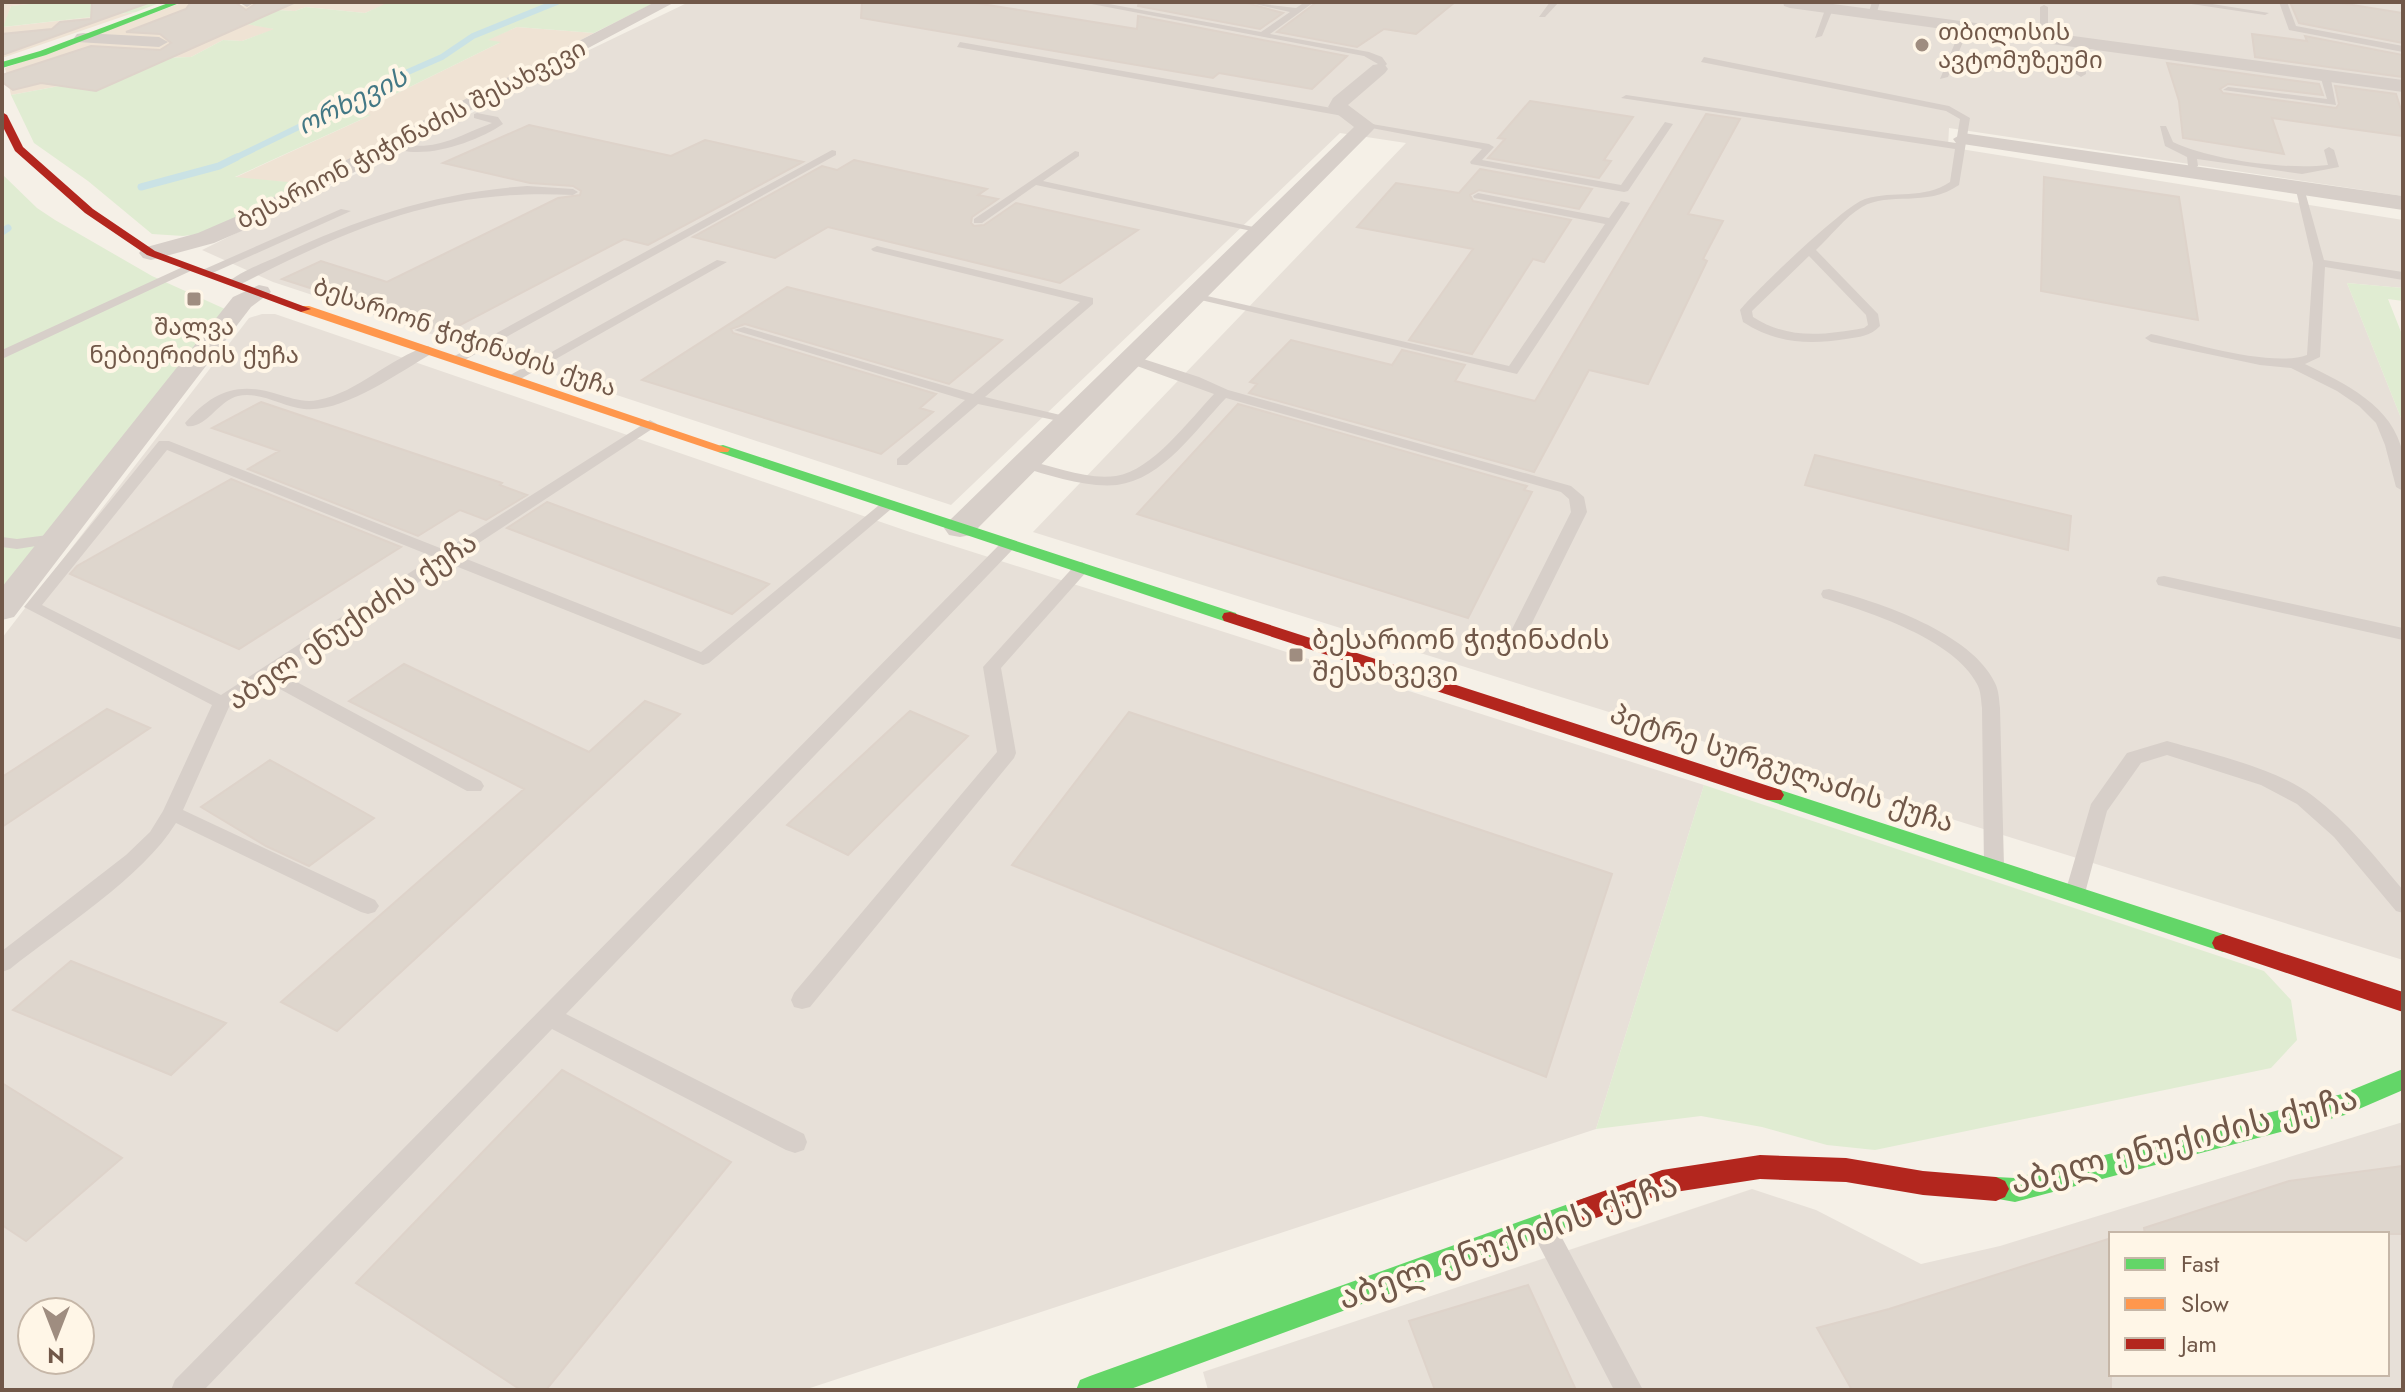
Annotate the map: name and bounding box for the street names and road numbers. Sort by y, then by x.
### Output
street label: ბესარიონ ჭიჭინაძის შესახვევი [230,30,592,238]
street label: ბესარიონ ჭიჭინაძის ქუჩა [309,269,621,405]
street label: აბელ ენუქიძის ქუჩა [219,522,485,720]
street label: პეტრე სურგულაძის ქუჩა [1605,693,1959,843]
street label: აბელ ენუქიძის ქუჩა [2005,1073,2363,1207]
street label: აბელ ენუქიძის ქუჩა [1332,1160,1684,1322]

